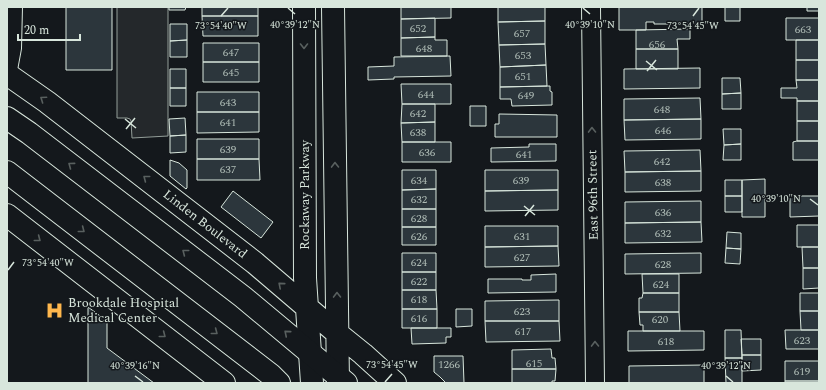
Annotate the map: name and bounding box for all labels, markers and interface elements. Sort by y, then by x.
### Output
scale bar [18,16,80,42]
text: 40°39'12"N [270,17,320,33]
text: 40°39'10"N [565,17,615,33]
text: 73°54'40"W [195,18,247,34]
text: 73°54'45"W [667,18,719,34]
house number: 652 [410,20,427,37]
text: 20 m [24,21,49,40]
house number: 663 [795,21,812,38]
house number: 657 [514,25,531,42]
house number: 656 [649,36,666,53]
house number: 648 [416,40,433,57]
one-way arrow [300,43,308,49]
house number: 647 [223,44,240,61]
house number: 653 [515,47,532,64]
house number: 645 [223,64,239,81]
house number: 651 [515,68,531,85]
house number: 644 [418,86,435,103]
house number: 649 [518,87,535,104]
house number: 643 [220,94,237,111]
one-way arrow [40,97,47,104]
house number: 648 [654,101,671,118]
house number: 642 [410,105,427,122]
house number: 641 [220,114,236,131]
house number: 646 [655,122,672,139]
house number: 638 [410,124,427,141]
one-way arrow [588,127,596,133]
street label: Rockaway Parkway [295,139,315,250]
house number: 639 [220,141,237,158]
house number: 636 [419,144,436,161]
house number: 641 [516,146,532,163]
street label: East 96th Street [582,149,604,241]
house number: 642 [654,153,671,170]
house number: 637 [220,161,237,178]
one-way arrow [331,162,339,168]
one-way arrow [69,163,76,170]
house number: 634 [411,172,428,189]
house number: 639 [513,172,530,189]
house number: 638 [655,174,672,191]
one-way arrow [143,176,150,183]
street label: Linden Boulevard [159,185,251,263]
house number: 632 [411,191,428,208]
text: 40°39'10"N [751,191,801,207]
house number: 636 [655,204,672,221]
house number: 628 [411,210,428,227]
one-way arrow [78,225,85,232]
house number: 632 [655,225,672,242]
house number: 626 [411,228,428,245]
house number: 631 [514,228,530,245]
one-way arrow [33,234,40,241]
house number: 627 [514,249,531,266]
one-way arrow [182,250,189,257]
house number: 624 [411,254,428,271]
text: 73°54'40"W [22,255,74,271]
house number: 628 [655,256,672,273]
house number: 622 [411,273,428,290]
house number: 624 [653,276,670,293]
one-way arrow [278,282,286,289]
house number: 618 [411,291,428,308]
one-way arrow [333,292,341,298]
place label: Brookdale Hospital Medical Center [68,293,179,328]
hospital icon: Brookdale Hospital Medical Center [45,300,65,320]
house number: 623 [514,303,531,320]
house number: 616 [411,310,428,327]
house number: 620 [652,311,669,328]
house number: 617 [515,323,532,340]
one-way arrow [210,327,217,334]
one-way arrow [158,331,165,338]
one-way arrow [284,331,291,338]
house number: 623 [794,332,811,349]
house number: 618 [658,333,675,350]
one-way arrow [591,341,599,347]
house number: 615 [526,355,542,372]
house number: 1266 [438,356,460,373]
text: 73°54'45"W [366,357,418,373]
text: 40°39'16"N [110,358,160,374]
text: 40°39'12"N [701,358,751,374]
house number: 619 [794,363,811,380]

